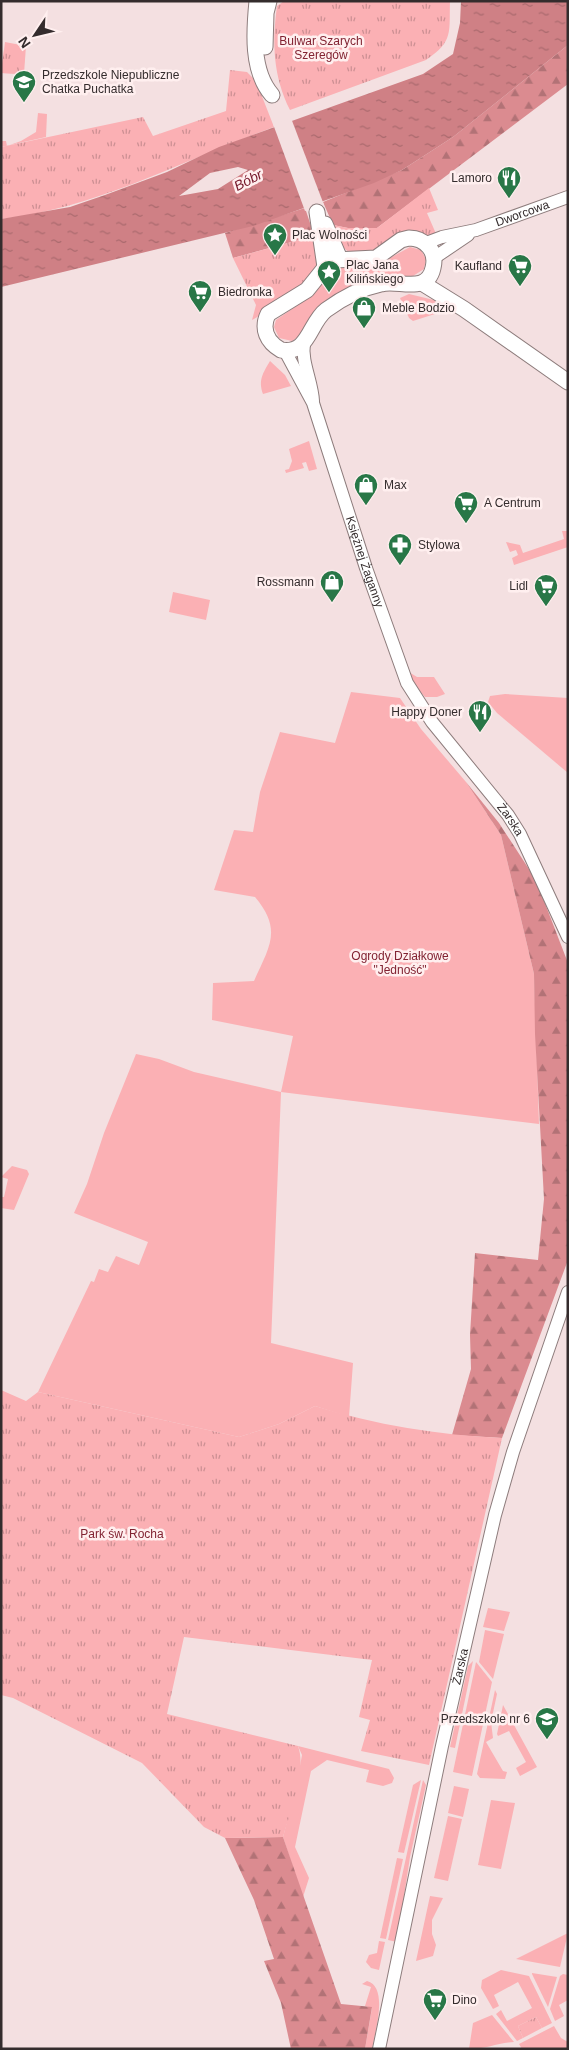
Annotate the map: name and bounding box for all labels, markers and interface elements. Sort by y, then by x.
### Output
north arrow [10,10,60,60]
text: N [15,34,34,51]
park label: Bulwar Szarych Szeregów [279,34,363,62]
place label: Przedszkole Niepubliczne Chatka Puchatka [42,68,180,96]
school or university icon: Przedszkole Niepubliczne Chatka Puchatka [11,69,37,103]
water label: Bóbr [231,165,266,194]
restaurant icon: Lamoro [496,165,522,199]
place label: Lamoro [451,171,492,185]
street label: Dworcowa [494,197,551,229]
place icon: Plac Wolności [262,222,288,256]
place label: Plac Wolności [292,228,367,242]
supermarket icon: Kaufland [507,253,533,287]
place label: Plac Jana Kilińskiego [346,258,404,286]
place icon: Plac Jana Kilińskiego [316,259,342,293]
place label: Kaufland [455,259,502,273]
supermarket icon: Biedronka [187,279,213,313]
place label: Biedronka [218,285,272,299]
shop icon: Meble Bodzio [351,295,377,329]
place label: Meble Bodzio [382,301,455,315]
shop icon: Max [353,472,379,506]
place label: Max [384,478,407,492]
supermarket icon: A Centrum [453,490,479,524]
place label: A Centrum [484,496,541,510]
street label: Księżnej Żaganny [343,514,387,609]
pharmacy icon: Stylowa [387,532,413,566]
place label: Stylowa [418,538,460,552]
shop icon: Rossmann [319,569,345,603]
supermarket icon: Lidl [533,573,559,607]
place label: Rossmann [257,575,314,589]
place label: Lidl [509,579,528,593]
restaurant icon: Happy Doner [467,699,493,733]
place label: Happy Doner [391,705,462,719]
street label: Żarska [494,800,527,839]
park label: Ogrody Działkowe "Jedność" [351,949,449,977]
park label: Park św. Rocha [80,1527,164,1541]
street label: Żarska [449,1647,471,1686]
school or university icon: Przedszkole nr 6 [534,1706,560,1740]
place label: Przedszkole nr 6 [441,1712,530,1726]
supermarket icon: Dino [422,1987,448,2021]
place label: Dino [452,1993,477,2007]

